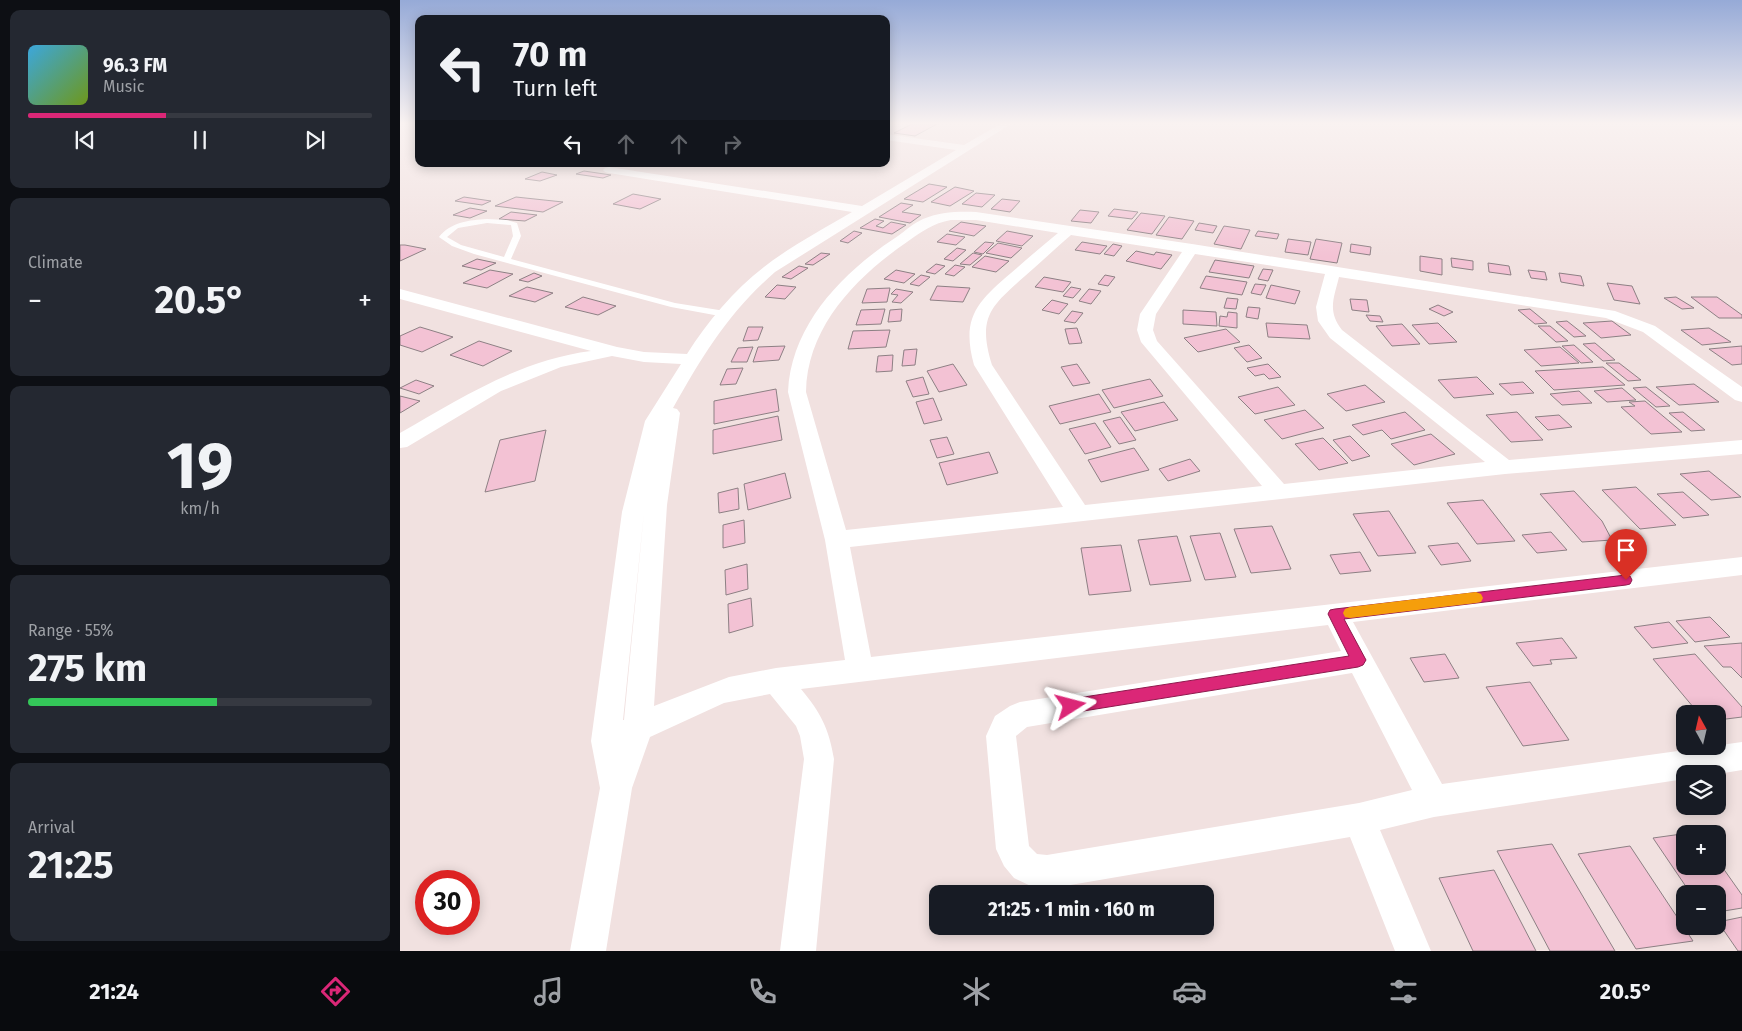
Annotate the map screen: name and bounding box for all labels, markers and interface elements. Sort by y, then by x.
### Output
text: 70 m [513,33,587,75]
icon: left [430,35,495,100]
text: 96.3 FM [103,54,167,77]
text: Turn left [513,75,597,102]
text: Music [103,77,144,96]
icon: previous [71,126,99,154]
icon: pause [186,126,214,154]
icon: next [301,126,329,154]
icon: left [559,130,587,158]
icon: ahead [612,130,640,158]
icon: ahead [665,130,693,158]
icon: right [718,130,746,158]
text: Climate [28,253,83,272]
text: 20.5° [154,277,246,323]
text: − [28,284,42,317]
text: + [358,284,372,317]
text: 19 [167,427,233,505]
text: km/h [180,499,220,518]
pin [1605,529,1647,580]
icon: arrive [1612,536,1640,564]
text: Range · 55% [28,621,114,640]
text: 275 km [28,645,147,691]
position arrow [1044,679,1096,731]
north arrow [1676,705,1726,755]
map controls [1676,705,1726,935]
button: layers [1676,765,1726,815]
text: Arrival [28,818,75,837]
button: + [1676,825,1726,875]
text: 21:25 [28,842,114,888]
speed limit sign: 30 [415,870,480,935]
button: − [1676,885,1726,935]
text: 21:25 · 1 min · 160 m [988,898,1155,921]
icon: directions [318,974,353,1009]
icon: music [531,974,566,1009]
icon: phone [745,974,780,1009]
icon: climate [959,974,994,1009]
icon: car [1172,974,1207,1009]
icon: filters [1386,974,1421,1009]
text: 21:24 [89,978,139,1005]
text: 20.5° [1600,978,1653,1005]

